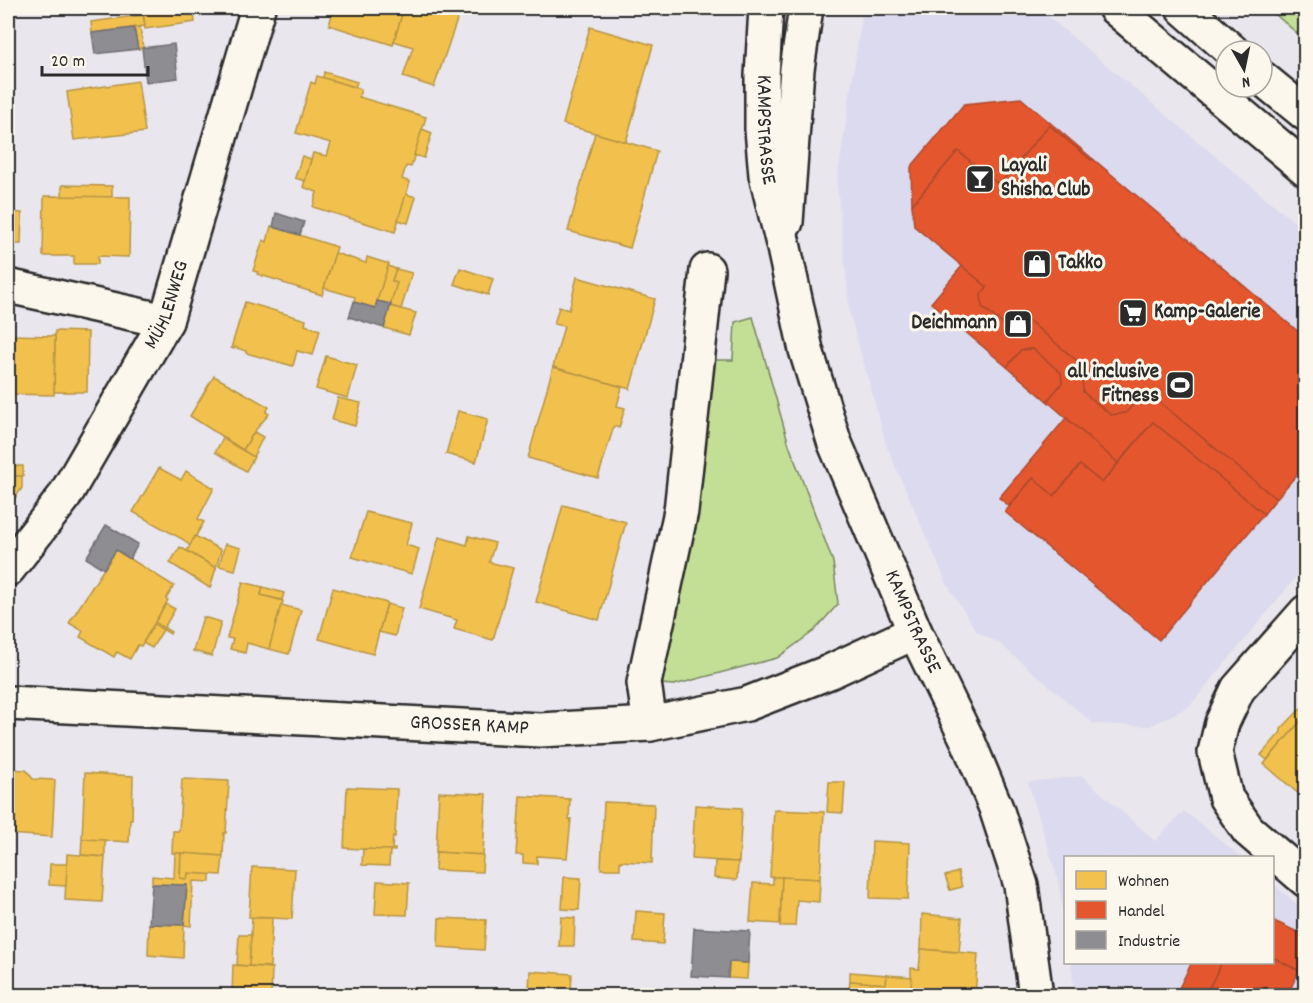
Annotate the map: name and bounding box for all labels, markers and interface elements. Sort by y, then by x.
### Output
scale bar [42,39,148,77]
north arrow [1214,39,1274,99]
text: 20 m [51,50,85,75]
text: N [1240,69,1252,93]
street label: KAMPSTRASSE [747,75,783,189]
place label: Layali Shisha Club [1001,152,1090,206]
bar icon: Layali Shisha Club [964,163,996,195]
shop icon: Takko [1021,248,1053,280]
place label: Takko [1058,249,1103,279]
street label: MÜHLENWEG [137,257,198,356]
supermarket icon: Kamp-Galerie [1117,297,1149,329]
place label: Kamp-Galerie [1154,298,1260,328]
shop icon: Deichmann [1002,308,1034,340]
place label: Deichmann [911,309,997,339]
place label: all inclusive Fitness [1068,358,1159,412]
sports icon: all inclusive Fitness [1164,369,1196,401]
street label: KAMPSTRASSE [876,566,948,679]
street label: GROSSER KAMP [409,708,530,744]
legend [1064,856,1274,964]
text: Wohnen [1118,870,1169,895]
text: Handel [1118,900,1165,925]
text: Industrie [1118,930,1180,955]

